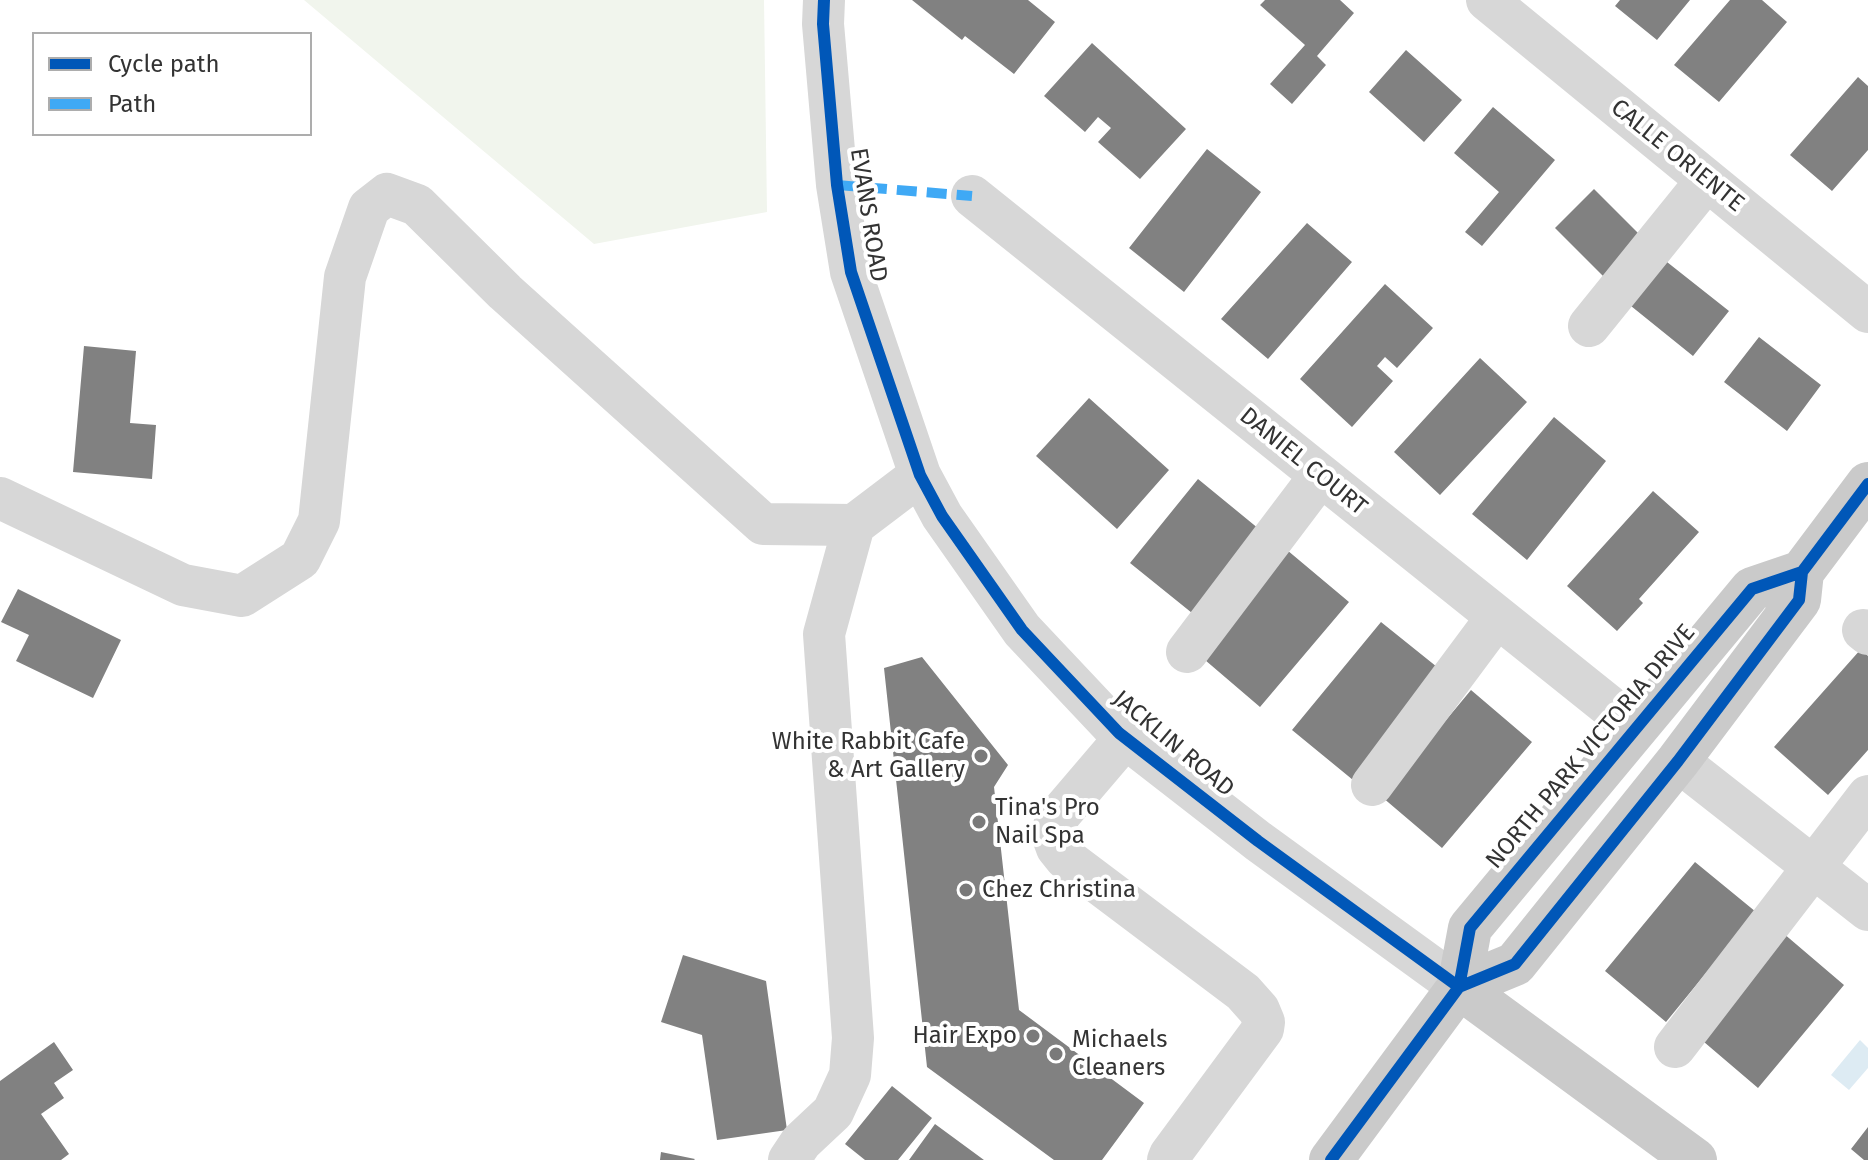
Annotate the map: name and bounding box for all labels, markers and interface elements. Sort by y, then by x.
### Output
legend [32,32,312,136]
text: Cycle path [108,50,220,78]
text: Path [108,90,156,118]
street label: CALLE ORIENTE [1605,94,1749,218]
street label: EVANS ROAD [843,146,893,284]
street label: DANIEL COURT [1234,402,1372,522]
street label: NORTH PARK VICTORIA DRIVE [1480,619,1702,875]
street label: JACKLIN ROAD [1106,685,1240,803]
place label: White Rabbit Cafe & Art Gallery [772,728,965,784]
marker: White Rabbit Cafe & Art Gallery [972,747,990,765]
place label: Tina's Pro Nail Spa [995,794,1100,850]
marker: Tina's Pro Nail Spa [970,813,988,831]
place label: Chez Christina [982,876,1136,904]
marker: Chez Christina [957,881,975,899]
place label: Hair Expo [912,1022,1017,1050]
place label: Michaels Cleaners [1072,1026,1167,1082]
marker: Hair Expo [1024,1027,1042,1045]
marker: Michaels Cleaners [1047,1045,1065,1063]

